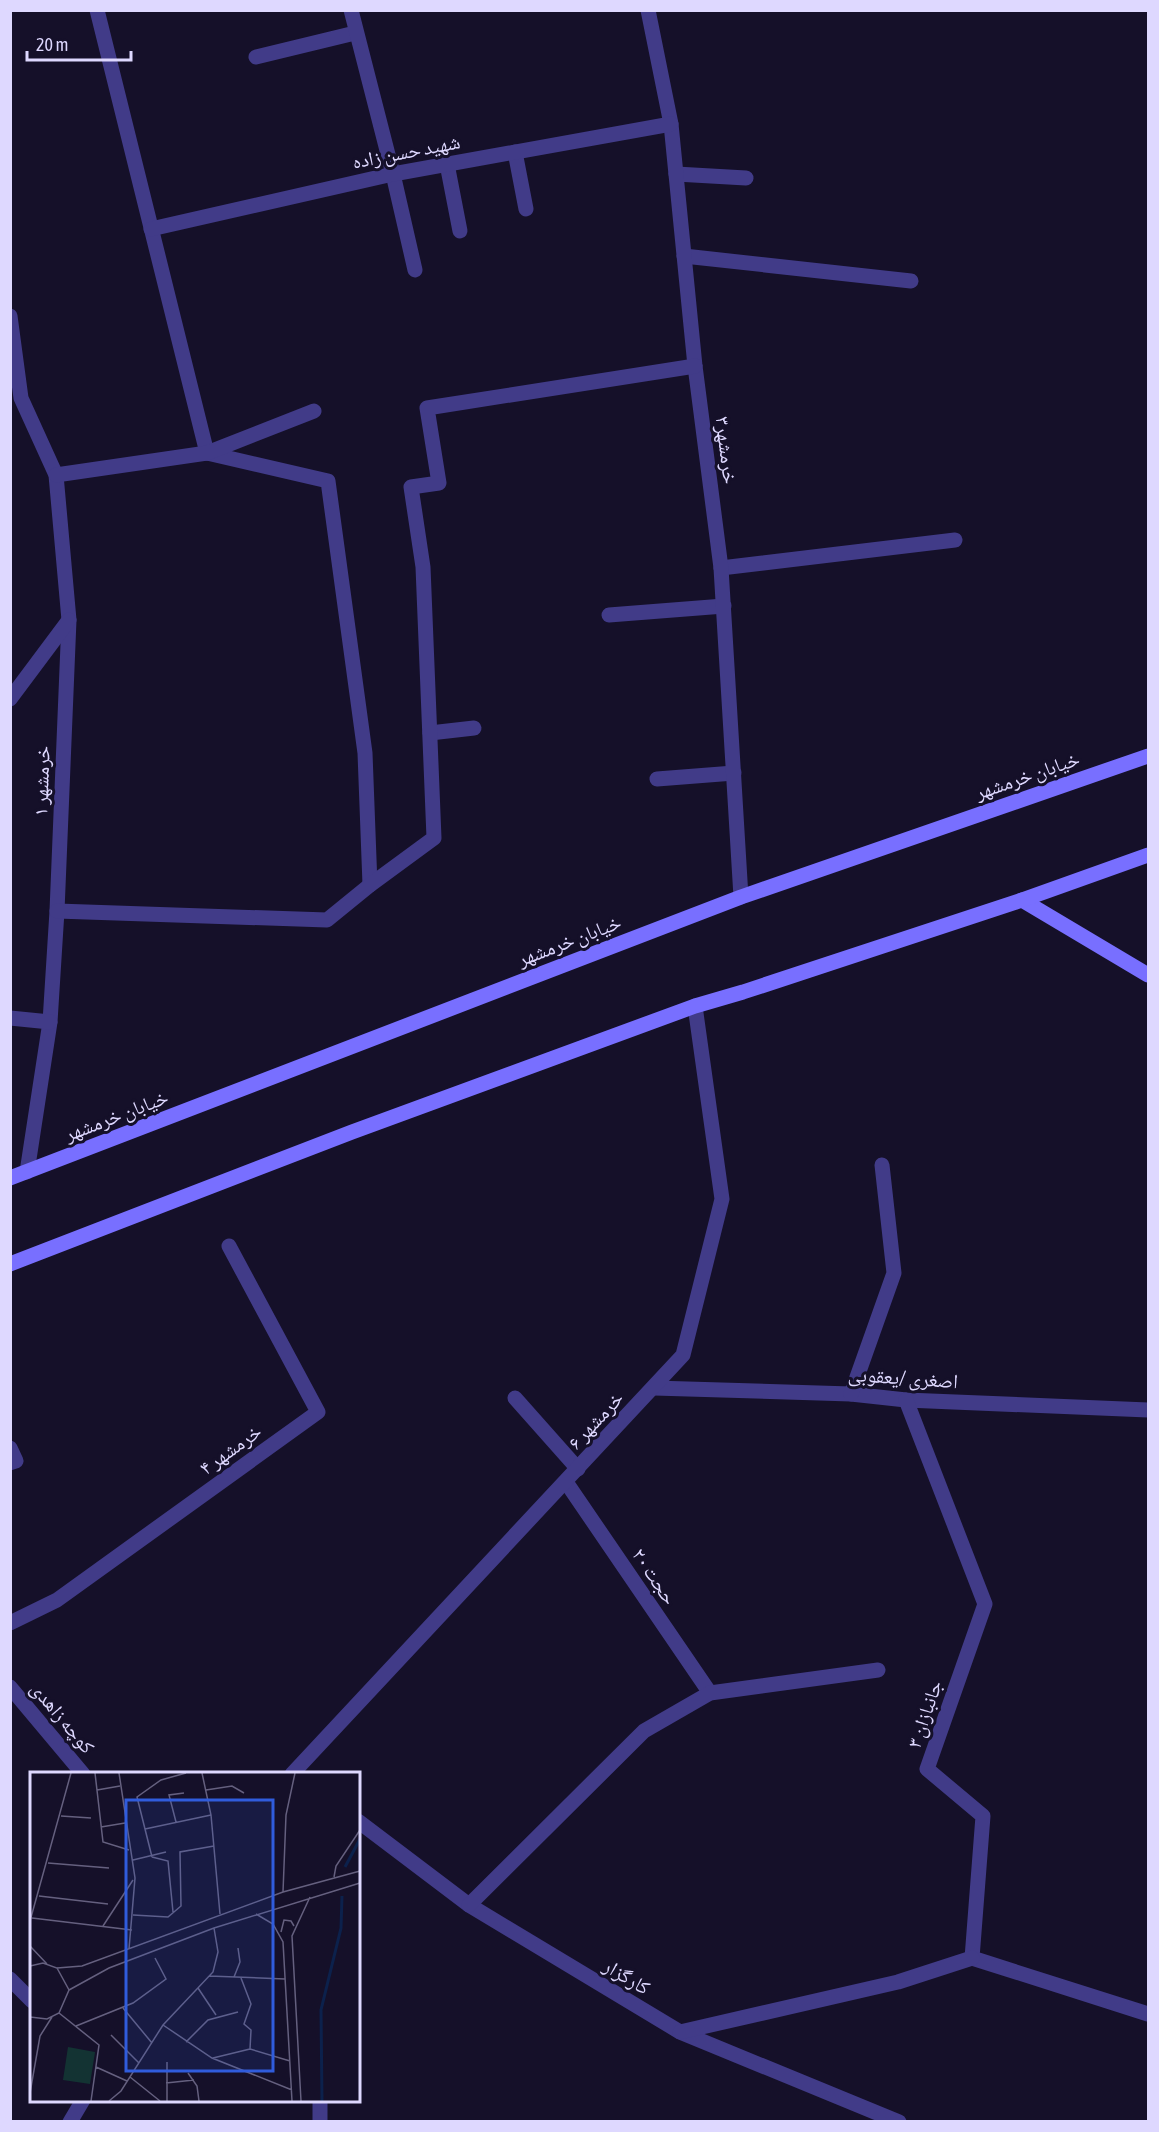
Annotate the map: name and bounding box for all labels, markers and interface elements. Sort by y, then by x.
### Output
scale bar [27,24,130,62]
text: 20 m [36,34,68,55]
street label: شهید حسن زاده [350,129,462,174]
street label: خرمشهر۳ [710,415,743,485]
street label: خرمشهر ۱ [28,745,55,817]
street label: خیابان خرمشهر [971,746,1083,805]
street label: خیابان خرمشهر [513,910,625,972]
street label: خیابان خرمشهر [60,1085,172,1147]
street label: اصغری /یعقوبی [847,1362,959,1393]
street label: خرمشهر ۶ [563,1386,628,1454]
street label: خرمشهر ۴ [195,1419,266,1480]
street label: حجت ۲۰ [628,1543,682,1609]
street label: کوچه زاهدی [26,1676,100,1758]
street label: جانبازان ۳ [902,1677,947,1751]
inset map [30,1772,360,2102]
street label: کارگزار [599,1953,654,1999]

